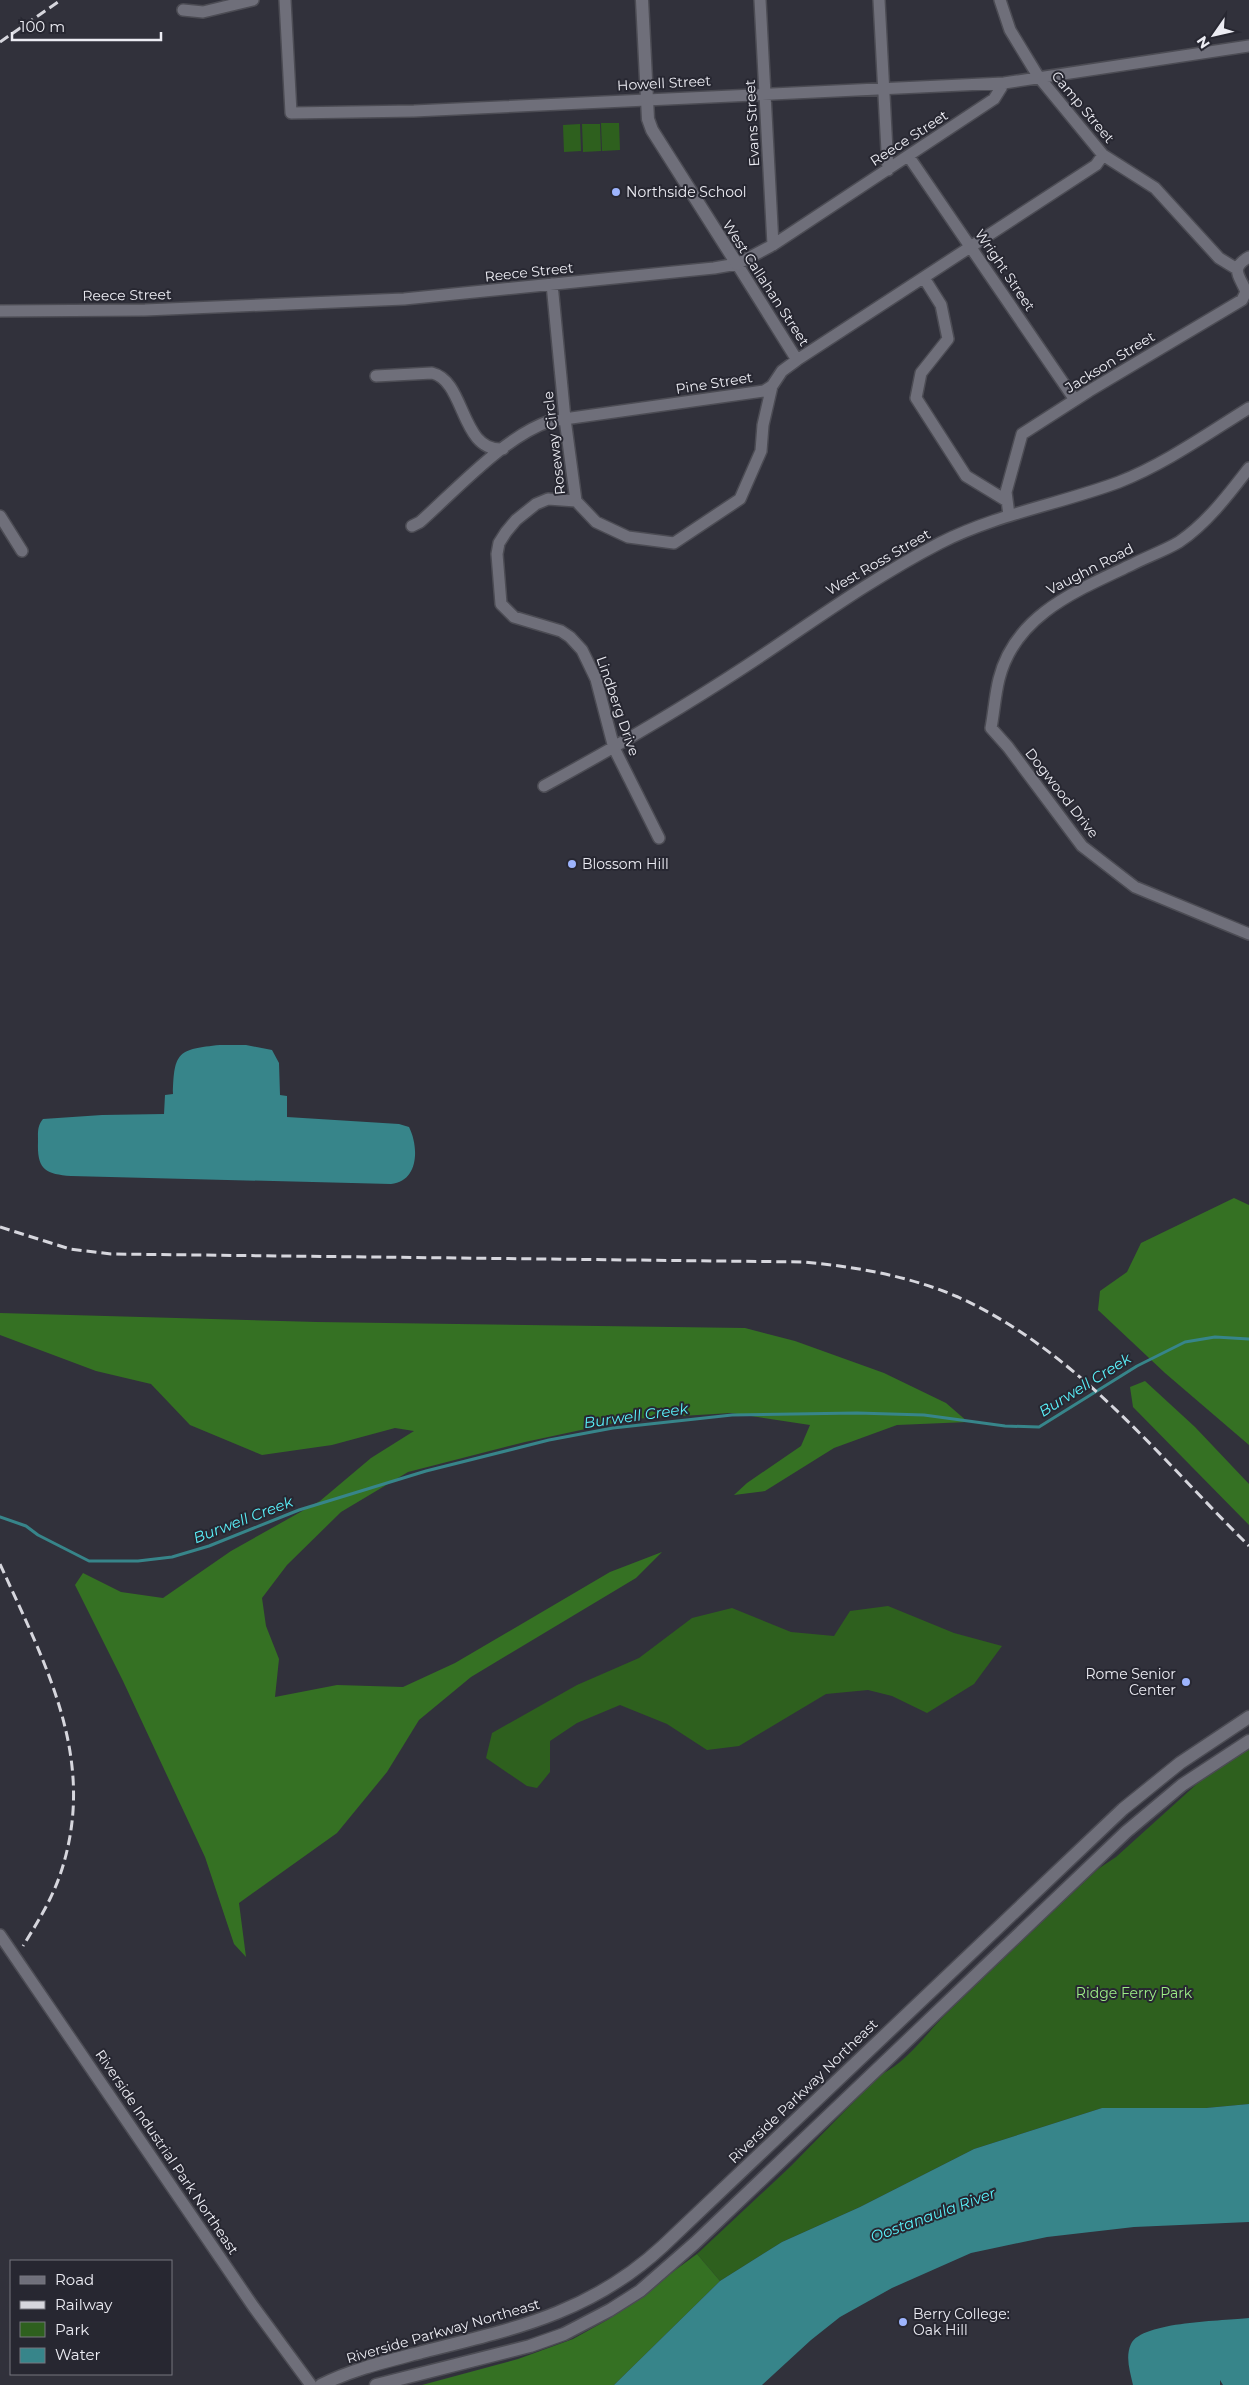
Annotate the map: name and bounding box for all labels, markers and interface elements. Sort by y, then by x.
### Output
scale bar [12,10,161,42]
north arrow [1189,10,1239,60]
text: 100 m [20,17,65,36]
text: N [1193,33,1214,52]
street label: Camp Street [1048,67,1119,147]
street label: Howell Street [617,72,712,94]
street label: Evans Street [741,79,763,167]
street label: Reece Street [867,106,952,170]
place label: Northside School [626,183,747,201]
marker: Northside School [610,186,622,198]
street label: West Callahan Street [719,217,814,350]
street label: Wright Street [971,226,1039,315]
street label: Reece Street [484,258,575,286]
street label: Reece Street [82,285,172,305]
street label: Jackson Street [1061,327,1158,397]
street label: Pine Street [674,368,754,398]
street label: Roseway Circle [539,390,569,496]
street label: West Ross Street [822,525,934,599]
street label: Vaughn Road [1043,539,1137,599]
street label: Lindberg Drive [593,654,643,758]
street label: Dogwood Drive [1021,744,1103,842]
place label: Blossom Hill [582,855,669,873]
marker: Blossom Hill [566,858,578,870]
water label: Burwell Creek [1035,1348,1135,1421]
water label: Burwell Creek [582,1399,690,1432]
water label: Burwell Creek [190,1491,296,1547]
place label: Rome Senior Center [1085,1665,1176,1699]
marker: Rome Senior Center [1180,1676,1192,1688]
park label: Ridge Ferry Park [1076,1984,1193,2002]
street label: Riverside Parkway Northeast [725,2015,882,2167]
street label: Riverside Industrial Park Northeast [91,2046,243,2258]
water label: Oostanaula River [868,2183,999,2246]
legend [10,2260,172,2375]
text: Road [55,2270,94,2289]
text: Railway [55,2295,113,2314]
street label: Riverside Parkway Northeast [344,2295,542,2367]
place label: Berry College: Oak Hill [913,2305,1010,2339]
marker: Berry College: Oak Hill [897,2316,909,2328]
text: Park [55,2320,89,2339]
text: Water [55,2345,101,2364]

